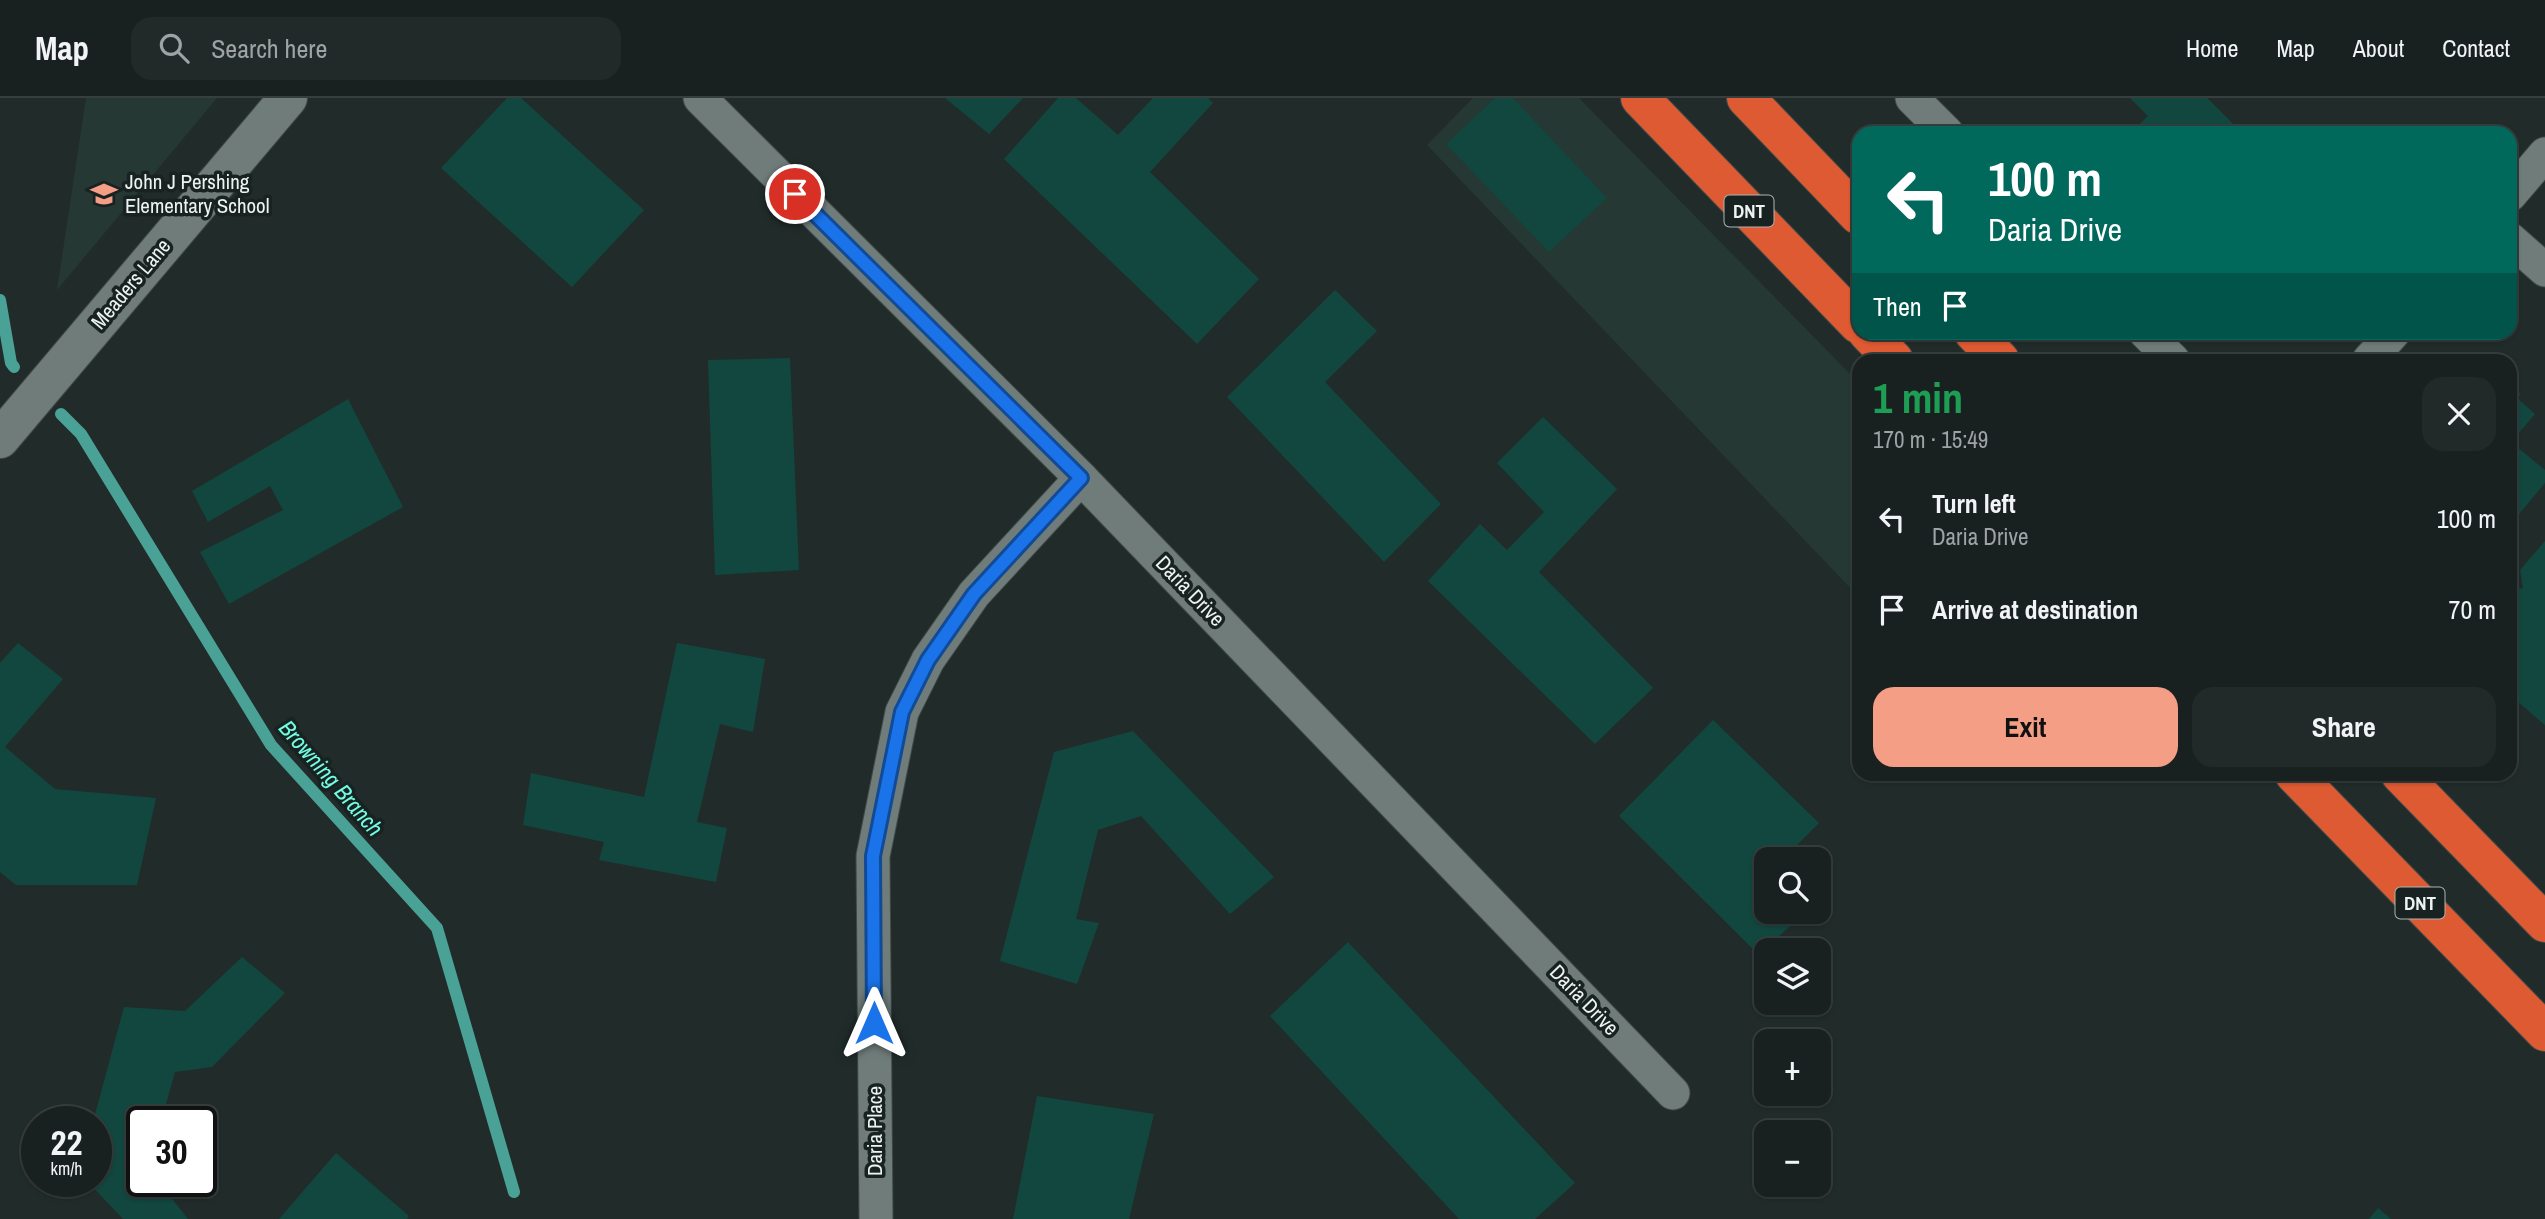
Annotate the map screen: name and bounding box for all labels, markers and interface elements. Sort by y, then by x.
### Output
search box [131,17,621,80]
text: Map [35,26,89,70]
icon: search [155,29,193,67]
text: Search here [211,31,327,66]
text: Home [2186,32,2238,64]
text: Map [2276,32,2315,64]
text: About [2353,32,2404,64]
text: Contact [2442,32,2510,64]
text: 100 m [1988,145,2102,211]
icon: left [1873,154,1964,245]
pin [765,164,825,224]
place label: John J Pershing Elementary School [125,167,270,220]
icon: arrive [776,175,814,213]
school or university icon: John J Pershing Elementary School [89,179,119,209]
road number: DNT [1724,195,1774,226]
text: Daria Drive [1988,208,2122,251]
street label: Meaders Lane [84,232,177,335]
icon: arrive [1936,287,1974,325]
text: Then [1873,289,1922,324]
text: 1 min [1873,370,1963,426]
button: close [2422,377,2496,451]
text: 170 m · 15:49 [1873,424,1988,455]
text: Turn left [1932,486,2016,521]
icon: left [1873,500,1911,538]
text: 100 m [2437,501,2496,536]
text: Daria Drive [1932,521,2028,552]
street label: Daria Drive [1149,549,1231,632]
icon: arrive [1873,591,1911,629]
text: Arrive at destination [1932,592,2138,627]
text: 70 m [2449,592,2496,627]
button: Exit [1873,687,2178,767]
button: Share [2192,687,2496,767]
water label: Browning Branch [272,713,391,842]
map controls [1754,847,1831,1197]
button: search [1754,847,1831,924]
road number: DNT [2396,888,2444,918]
button: layers [1754,938,1831,1015]
street label: Daria Drive [1543,958,1625,1041]
position arrow [837,986,911,1060]
button: + [1754,1029,1831,1106]
street label: Daria Place [860,1086,889,1176]
speed limit sign: 30 [126,1106,217,1197]
text: 22 [51,1119,82,1166]
button: − [1754,1120,1831,1197]
text: km/h [51,1156,83,1181]

